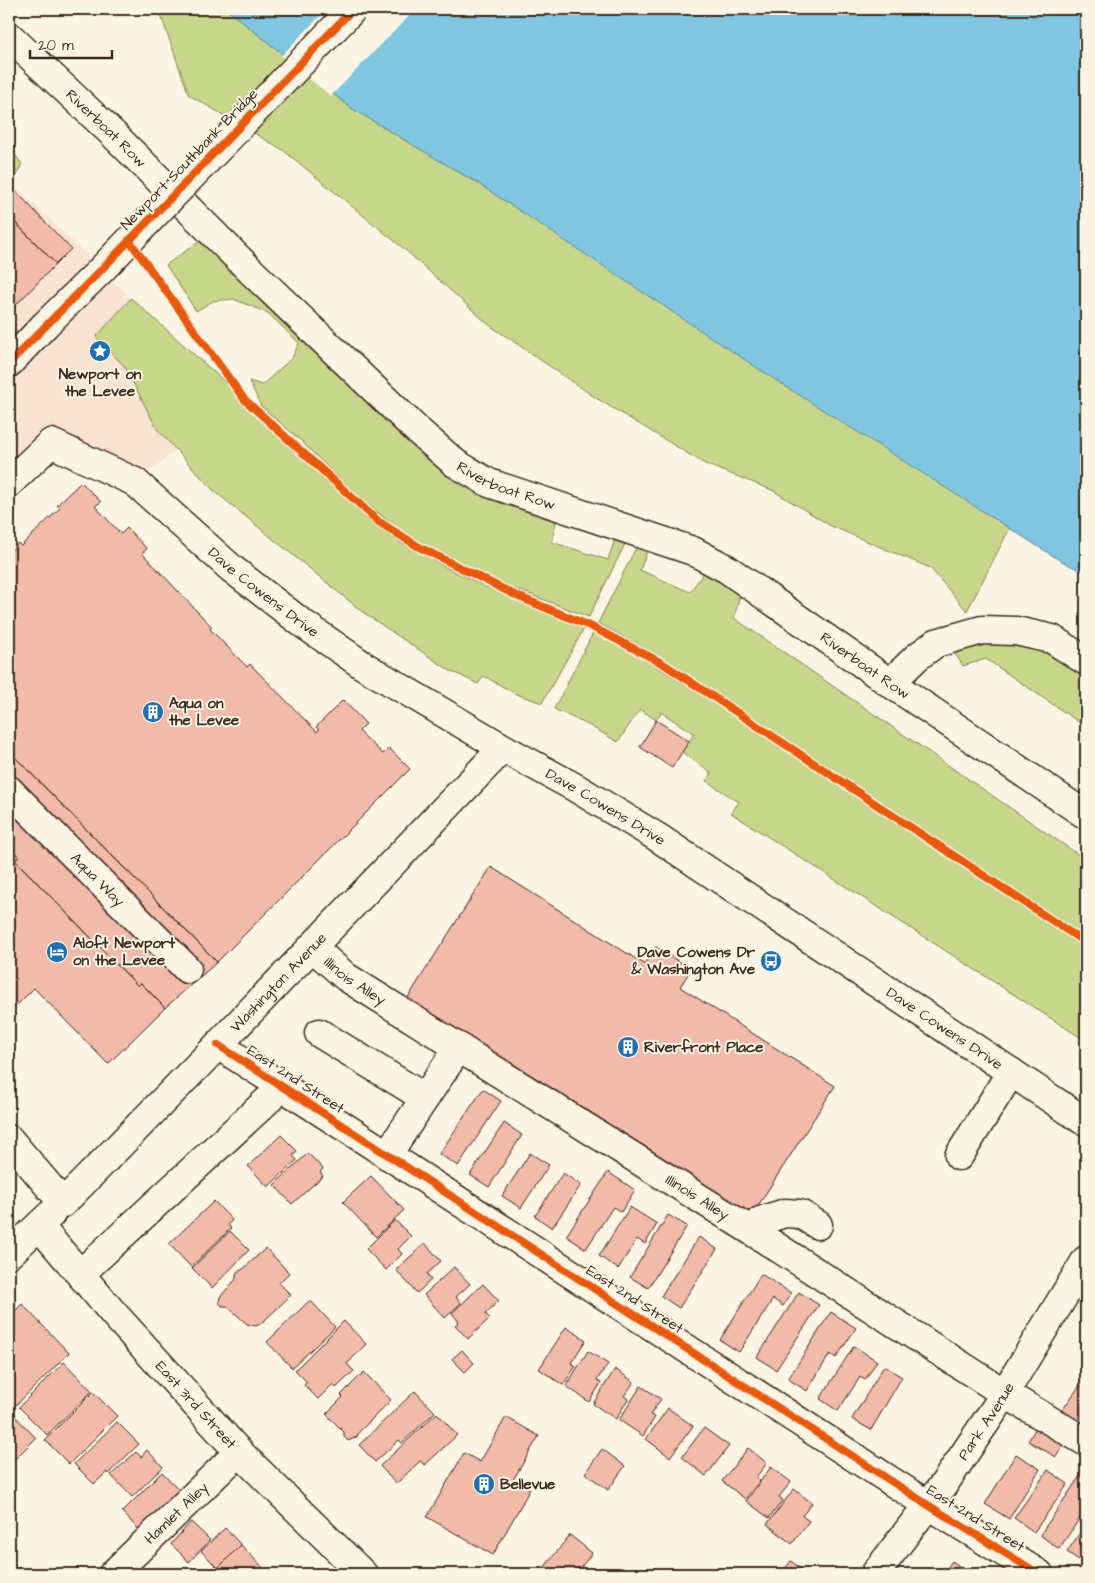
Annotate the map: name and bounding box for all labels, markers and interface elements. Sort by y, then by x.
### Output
scale bar [30,28,112,60]
text: 20 m [38,35,74,56]
street label: Newport Southbank Bridge [116,84,263,235]
street label: Riverboat Row [61,85,151,173]
place icon: Newport on the Levee [88,339,112,363]
place label: Newport on the Levee [59,364,142,402]
street label: Riverboat Row [453,456,558,515]
street label: Dave Cowens Drive [203,542,323,643]
street label: Riverboat Row [816,627,914,704]
place label: Aqua on the Levee [168,693,239,731]
building icon: Aqua on the Levee [141,700,165,724]
street label: Dave Cowens Drive [542,763,669,851]
street label: Aqua Way [66,848,129,912]
street label: Washington Avenue [226,928,331,1037]
place label: Aloft Newport on the Levee [73,933,176,971]
hotel icon: Aloft Newport on the Levee [45,940,69,964]
place label: Dave Cowens Dr & Washington Ave [630,942,756,982]
bus stop icon: Dave Cowens Dr & Washington Ave [759,949,783,973]
street label: Illinois Alley [319,952,390,1011]
street label: Dave Cowens Drive [882,982,1007,1075]
building icon: Riverfront Place [616,1035,640,1059]
place label: Riverfront Place [644,1037,764,1058]
street label: East 2nd Street [243,1040,348,1119]
street label: Illinois Alley [661,1169,733,1226]
street label: East 2nd Street [582,1260,687,1339]
street label: East 3rd Street [150,1356,241,1454]
street label: Park Avenue [953,1378,1020,1465]
building icon: Bellevue [472,1472,496,1496]
place label: Bellevue [500,1474,555,1495]
street label: Hamlet Alley [140,1477,214,1549]
street label: East 2nd Street [923,1480,1029,1557]

